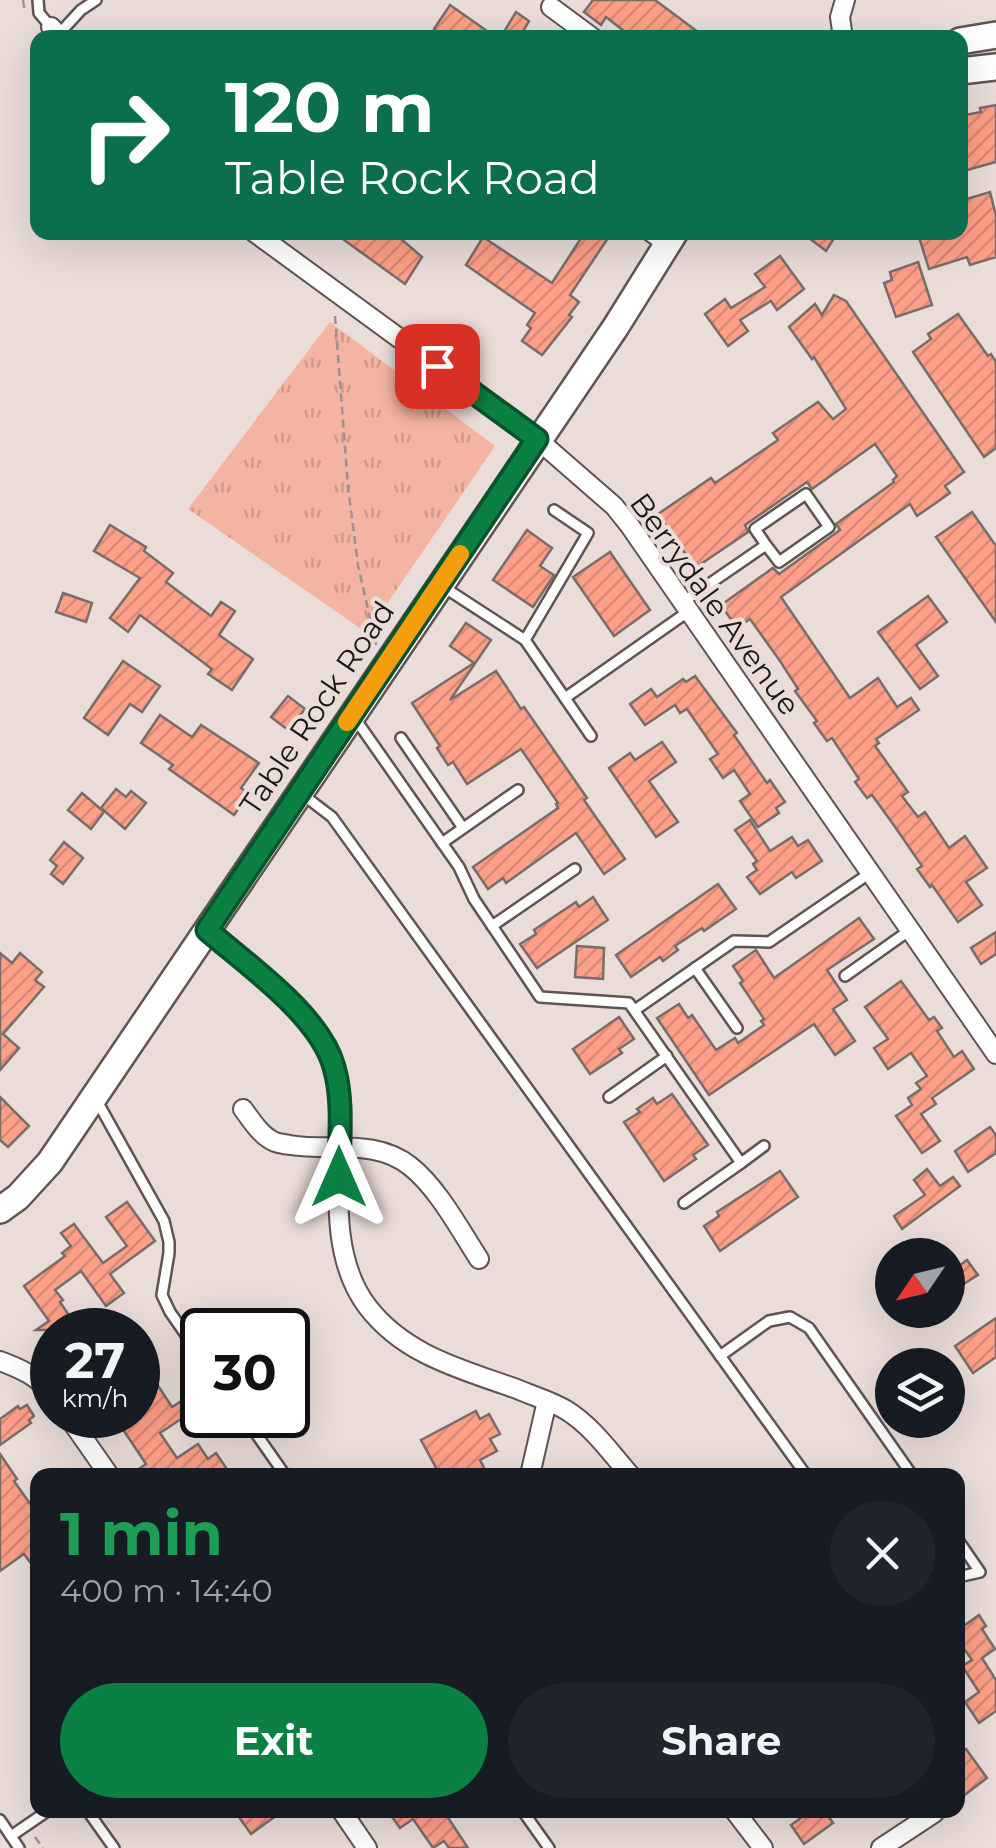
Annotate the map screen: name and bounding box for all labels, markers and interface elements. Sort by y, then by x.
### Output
text: 120 m [225,64,435,150]
icon: right [60,70,190,200]
text: Table Rock Road [225,150,600,205]
pin [395,324,480,409]
icon: arrive [410,339,465,394]
street label: Berrydale Avenue [622,486,808,722]
street label: Table Rock Road [232,594,402,822]
position arrow [287,1125,391,1229]
north arrow [875,1238,965,1328]
map controls [875,1238,965,1438]
speed limit sign: 30 [180,1308,310,1438]
text: 27 [65,1330,125,1391]
button: layers [875,1348,965,1438]
text: km/h [62,1383,128,1413]
text: 1 min [60,1497,223,1570]
button: close [830,1501,935,1606]
text: 400 m · 14:40 [60,1571,273,1610]
button: Exit [60,1683,488,1798]
button: Share [508,1683,935,1798]

